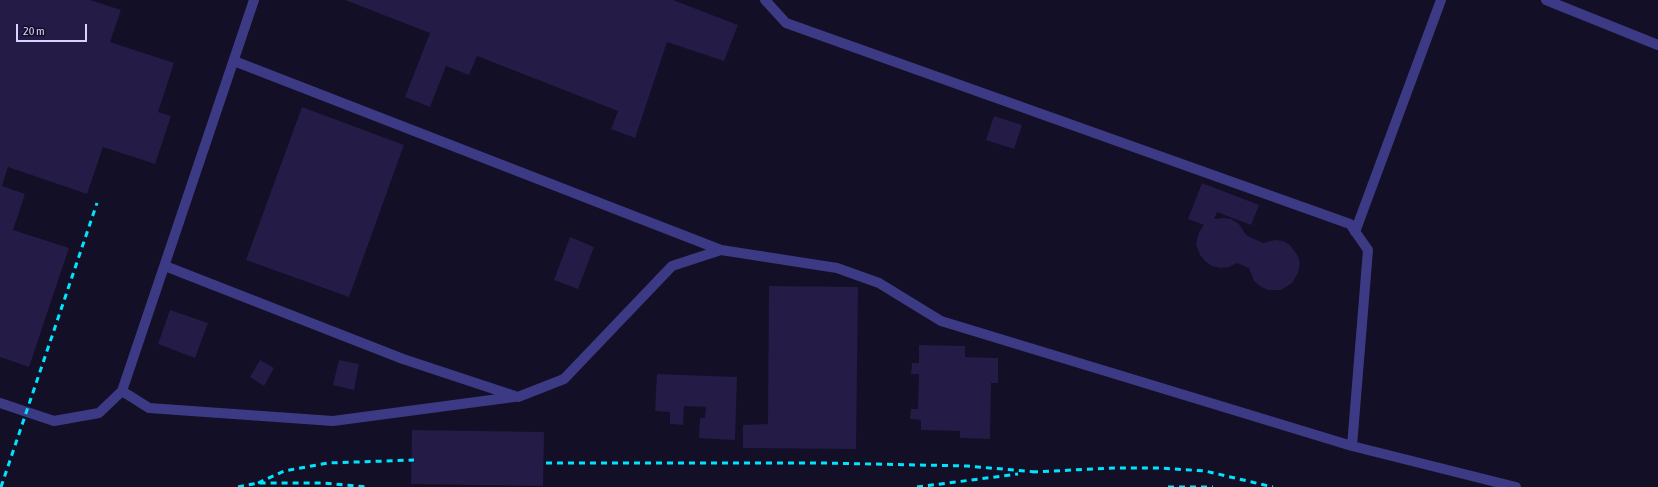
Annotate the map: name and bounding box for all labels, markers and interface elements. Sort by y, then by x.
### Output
scale bar [18,16,89,42]
text: 20 m [23,24,45,38]

